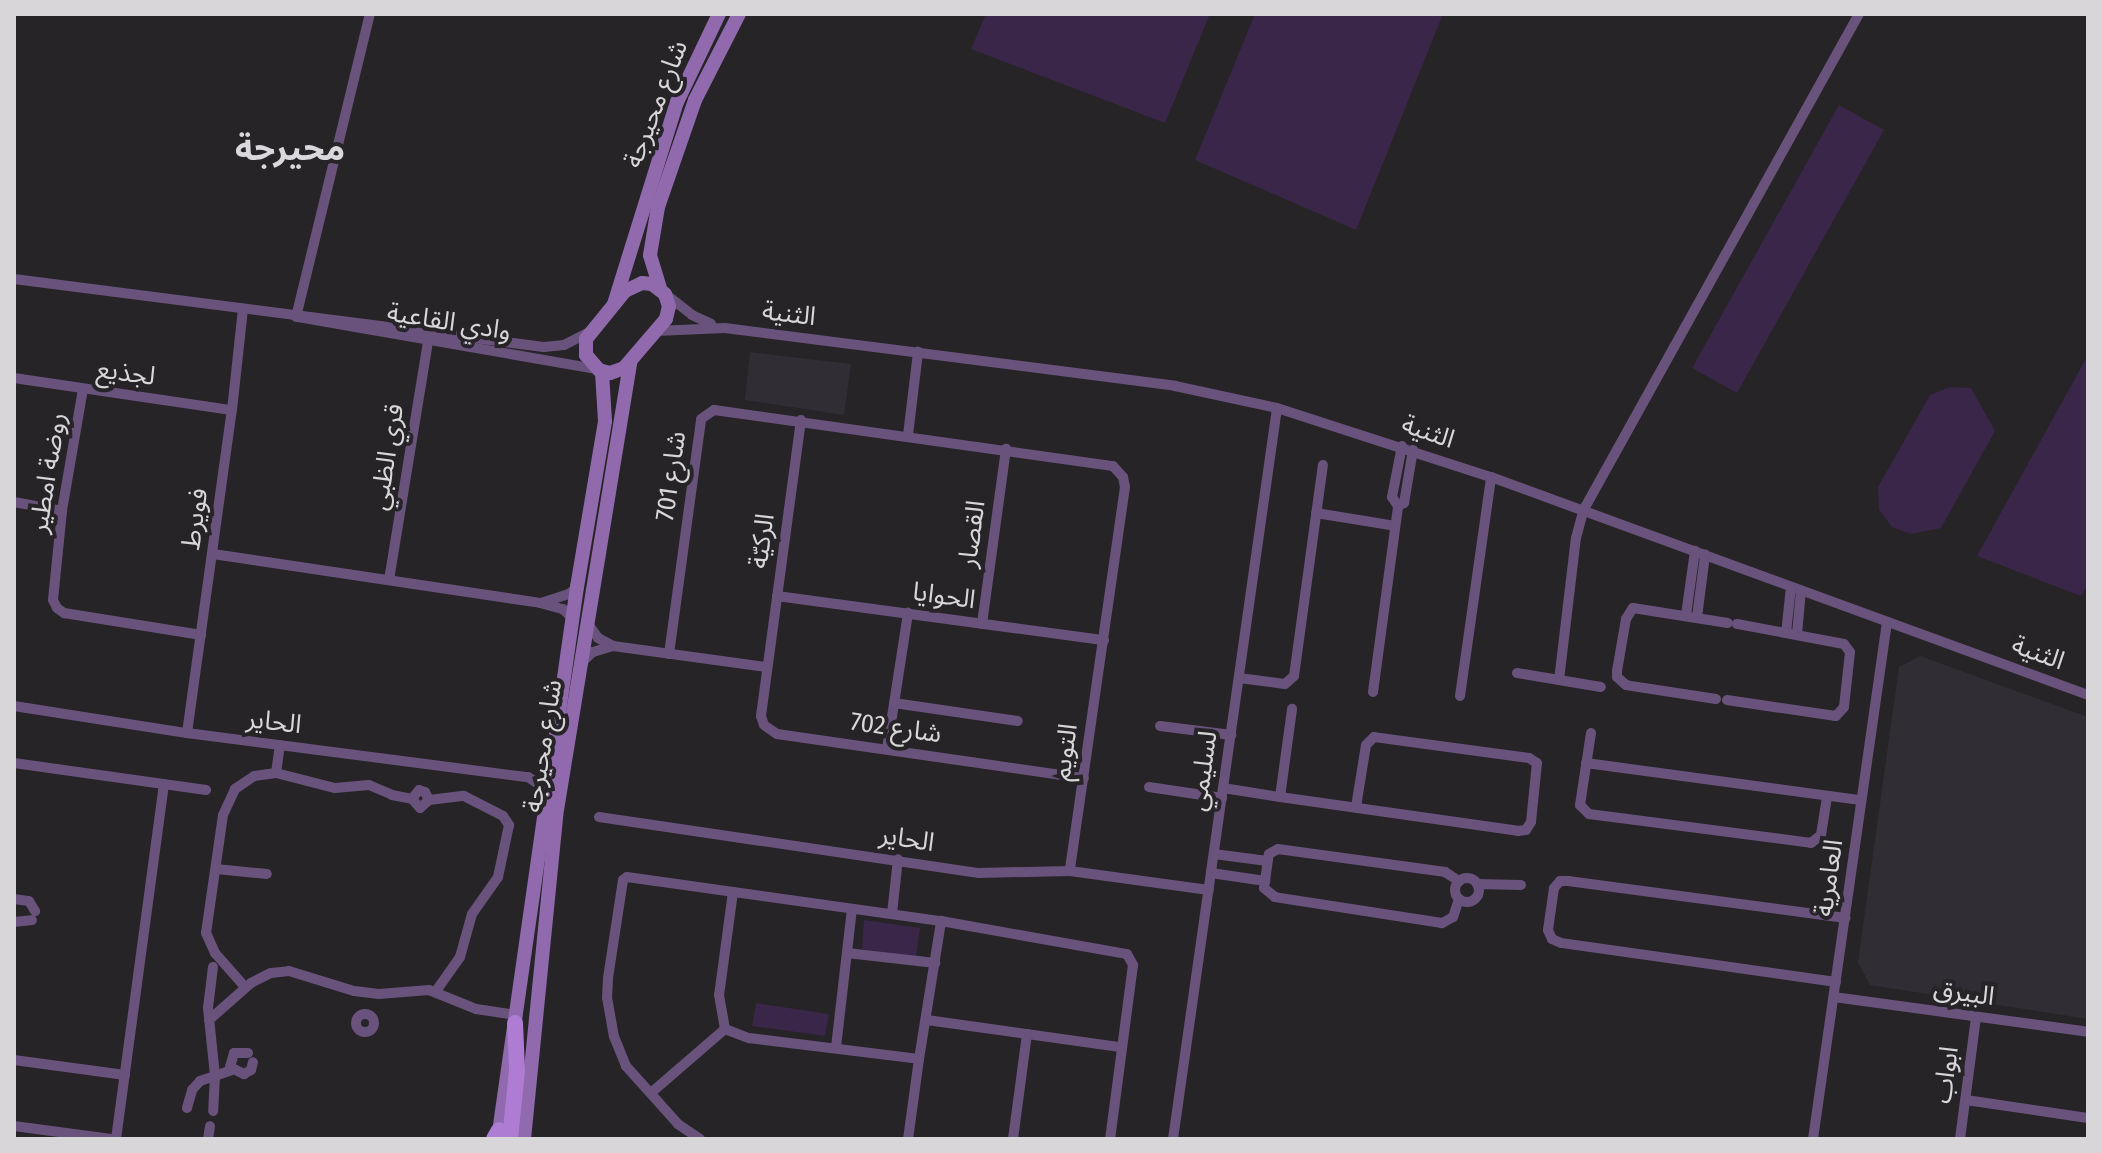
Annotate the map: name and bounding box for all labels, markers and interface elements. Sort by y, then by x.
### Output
street label: شارع محيرجة [617,36,695,172]
district label: محيرجة [235,129,345,169]
street label: الثنية [760,295,818,333]
street label: وادي القاعية [385,297,513,347]
street label: لجذيع [95,353,157,393]
street label: قري الظبي [363,402,411,512]
street label: الثنية [1397,408,1459,456]
street label: روضة امطير [23,410,73,536]
street label: شارع 701 [649,429,693,523]
street label: فويرط [175,486,215,552]
street label: القصار [952,498,992,570]
street label: الركيّة [743,511,781,571]
street label: الحوايا [910,576,978,616]
street label: الثنية [2007,629,2069,677]
street label: شارع محيرجة [517,677,569,815]
street label: الحاير [245,703,303,741]
street label: شارع 702 [848,706,944,750]
street label: التويم [1046,721,1084,783]
street label: لسليمي [1182,729,1224,813]
street label: الحاير [877,819,937,859]
street label: العامرية [1808,837,1850,919]
street label: البيرق [1932,973,1996,1013]
street label: ابواب [1927,1044,1965,1106]

